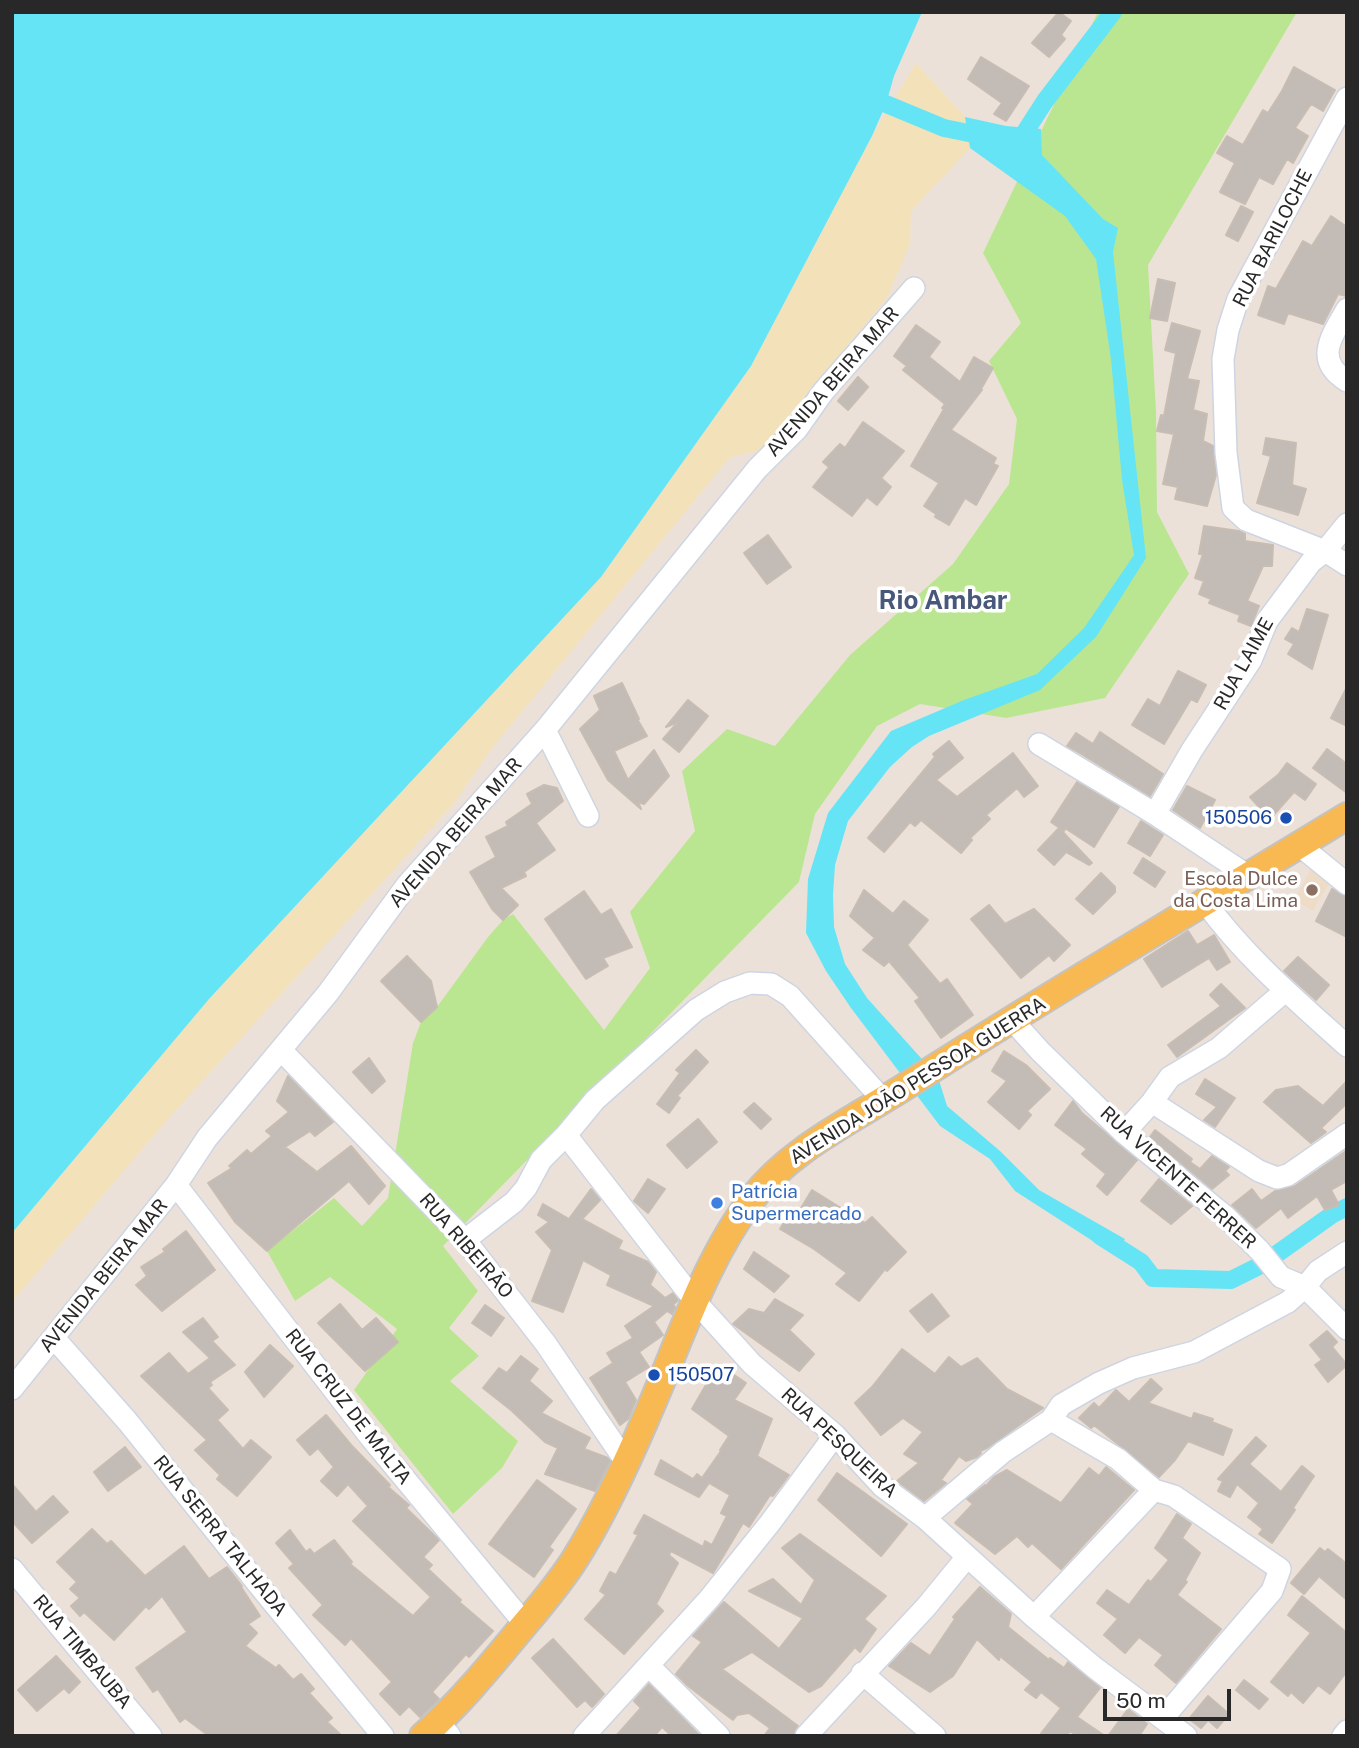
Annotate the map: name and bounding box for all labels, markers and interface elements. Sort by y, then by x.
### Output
street label: RUA BARILOCHE [1228,165,1318,311]
street label: AVENIDA BEIRA MAR [762,303,904,461]
district label: Rio Ambar [878,585,1008,617]
street label: RUA LAIME [1209,614,1279,714]
street label: AVENIDA BEIRA MAR [385,754,527,912]
place label: 150506 [1205,807,1272,829]
marker: 150506 [1278,810,1294,826]
place label: Escola Dulce da Costa Lima [1173,868,1298,912]
marker: Escola Dulce da Costa Lima [1304,882,1320,898]
street label: AVENIDA JOÃO PESSOA GUERRA [786,992,1050,1170]
street label: RUA VICENTE FERRER [1095,1102,1261,1254]
place label: Patrícia Supermercado [731,1181,862,1225]
street label: RUA RIBEIRÃO [414,1189,518,1303]
street label: AVENIDA BEIRA MAR [35,1195,173,1357]
marker: Patrícia Supermercado [709,1195,725,1211]
street label: RUA CRUZ DE MALTA [280,1325,416,1489]
place label: 150507 [668,1364,734,1386]
marker: 150507 [646,1367,662,1383]
street label: RUA PESQUEIRA [776,1383,902,1503]
street label: RUA SERRA TALHADA [148,1451,292,1621]
street label: RUA TIMBAUBA [28,1590,136,1714]
scale bar [1107,1674,1235,1718]
text: 50 m [1116,1688,1166,1713]

